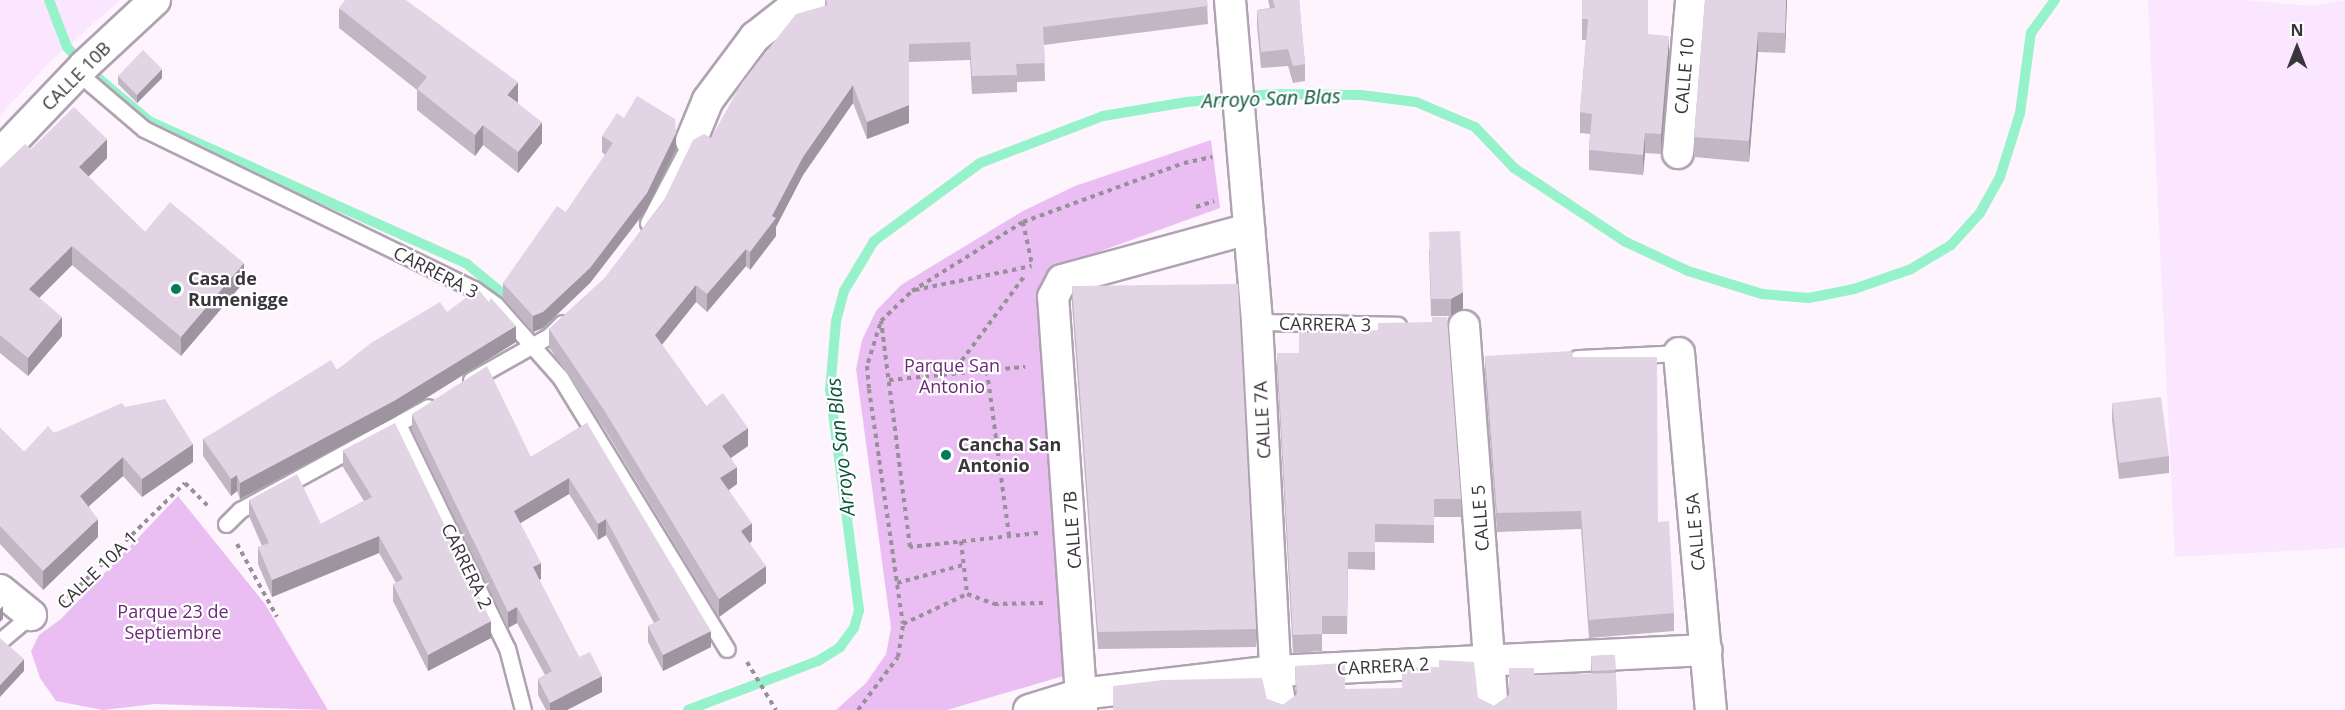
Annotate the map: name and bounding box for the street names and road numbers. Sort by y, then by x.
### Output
street label: CALLE 10B [37,37,115,115]
street label: CALLE 10 [1670,37,1698,115]
street label: CARRERA 3 [390,241,482,303]
street label: CARRERA 3 [1279,312,1371,336]
street label: CALLE 7A [1249,381,1275,459]
street label: CALLE 5 [1467,484,1493,552]
street label: CALLE 7B [1059,490,1085,570]
street label: CALLE 5A [1681,492,1709,572]
street label: CARRERA 2 [437,520,497,612]
street label: CALLE 10A 1 [52,526,142,614]
street label: CARRERA 2 [1336,653,1430,679]

